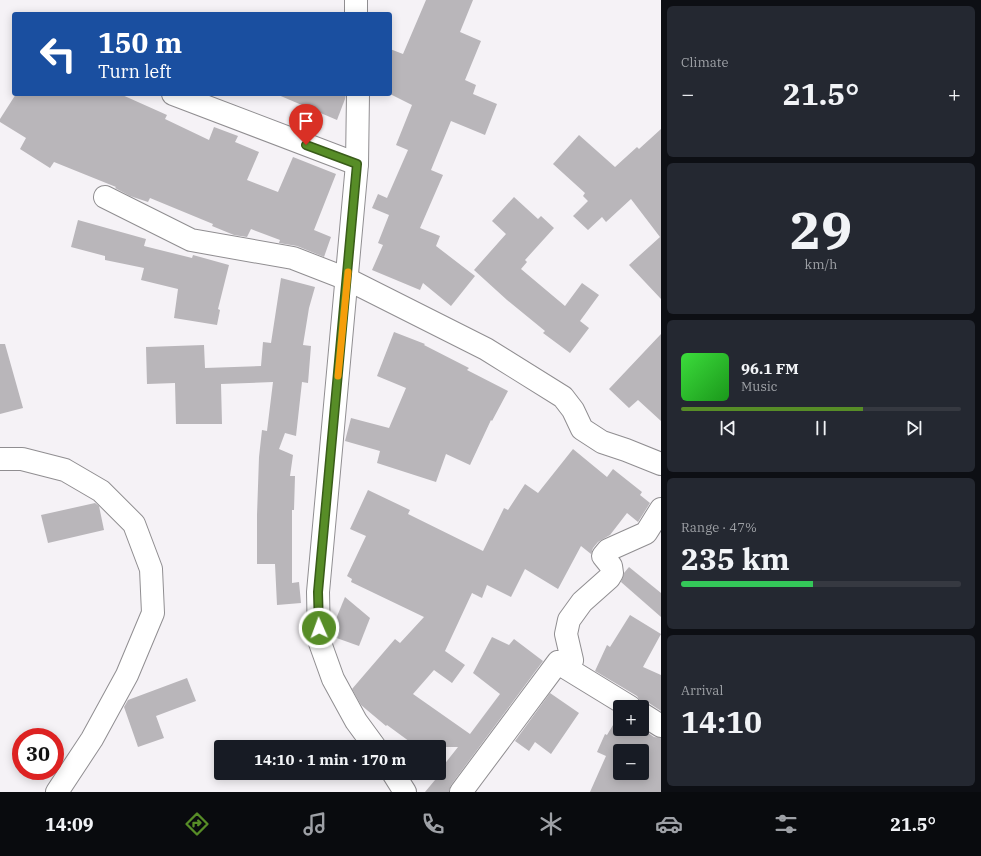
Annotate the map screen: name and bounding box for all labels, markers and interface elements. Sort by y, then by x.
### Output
text: 150 m [98,24,182,61]
icon: left [32,28,84,80]
text: Climate [681,54,728,71]
text: Turn left [98,60,172,83]
text: 21.5° [783,74,859,113]
text: − [681,79,694,108]
text: + [948,79,961,108]
pin [289,104,323,145]
icon: arrive [295,110,317,132]
text: 29 [790,196,852,263]
text: km/h [805,256,837,273]
text: 96.1 FM [741,359,799,378]
text: Music [741,378,778,395]
icon: previous [717,417,739,439]
icon: pause [810,417,832,439]
icon: next [903,417,925,439]
text: Range · 47% [681,519,757,536]
text: 235 km [681,539,790,578]
position arrow [298,607,340,649]
text: Arrival [681,682,723,699]
map controls [613,700,649,780]
button: + [613,700,649,736]
text: 14:10 [681,702,762,741]
speed limit sign: 30 [12,728,64,780]
button: − [613,744,649,780]
text: 14:10 · 1 min · 170 m [254,750,406,769]
icon: directions [183,810,211,838]
icon: music [301,810,329,838]
icon: phone [419,810,447,838]
icon: climate [537,810,565,838]
icon: car [655,810,683,838]
icon: filters [772,810,800,838]
text: 14:09 [45,813,94,836]
text: 21.5° [890,813,936,836]

